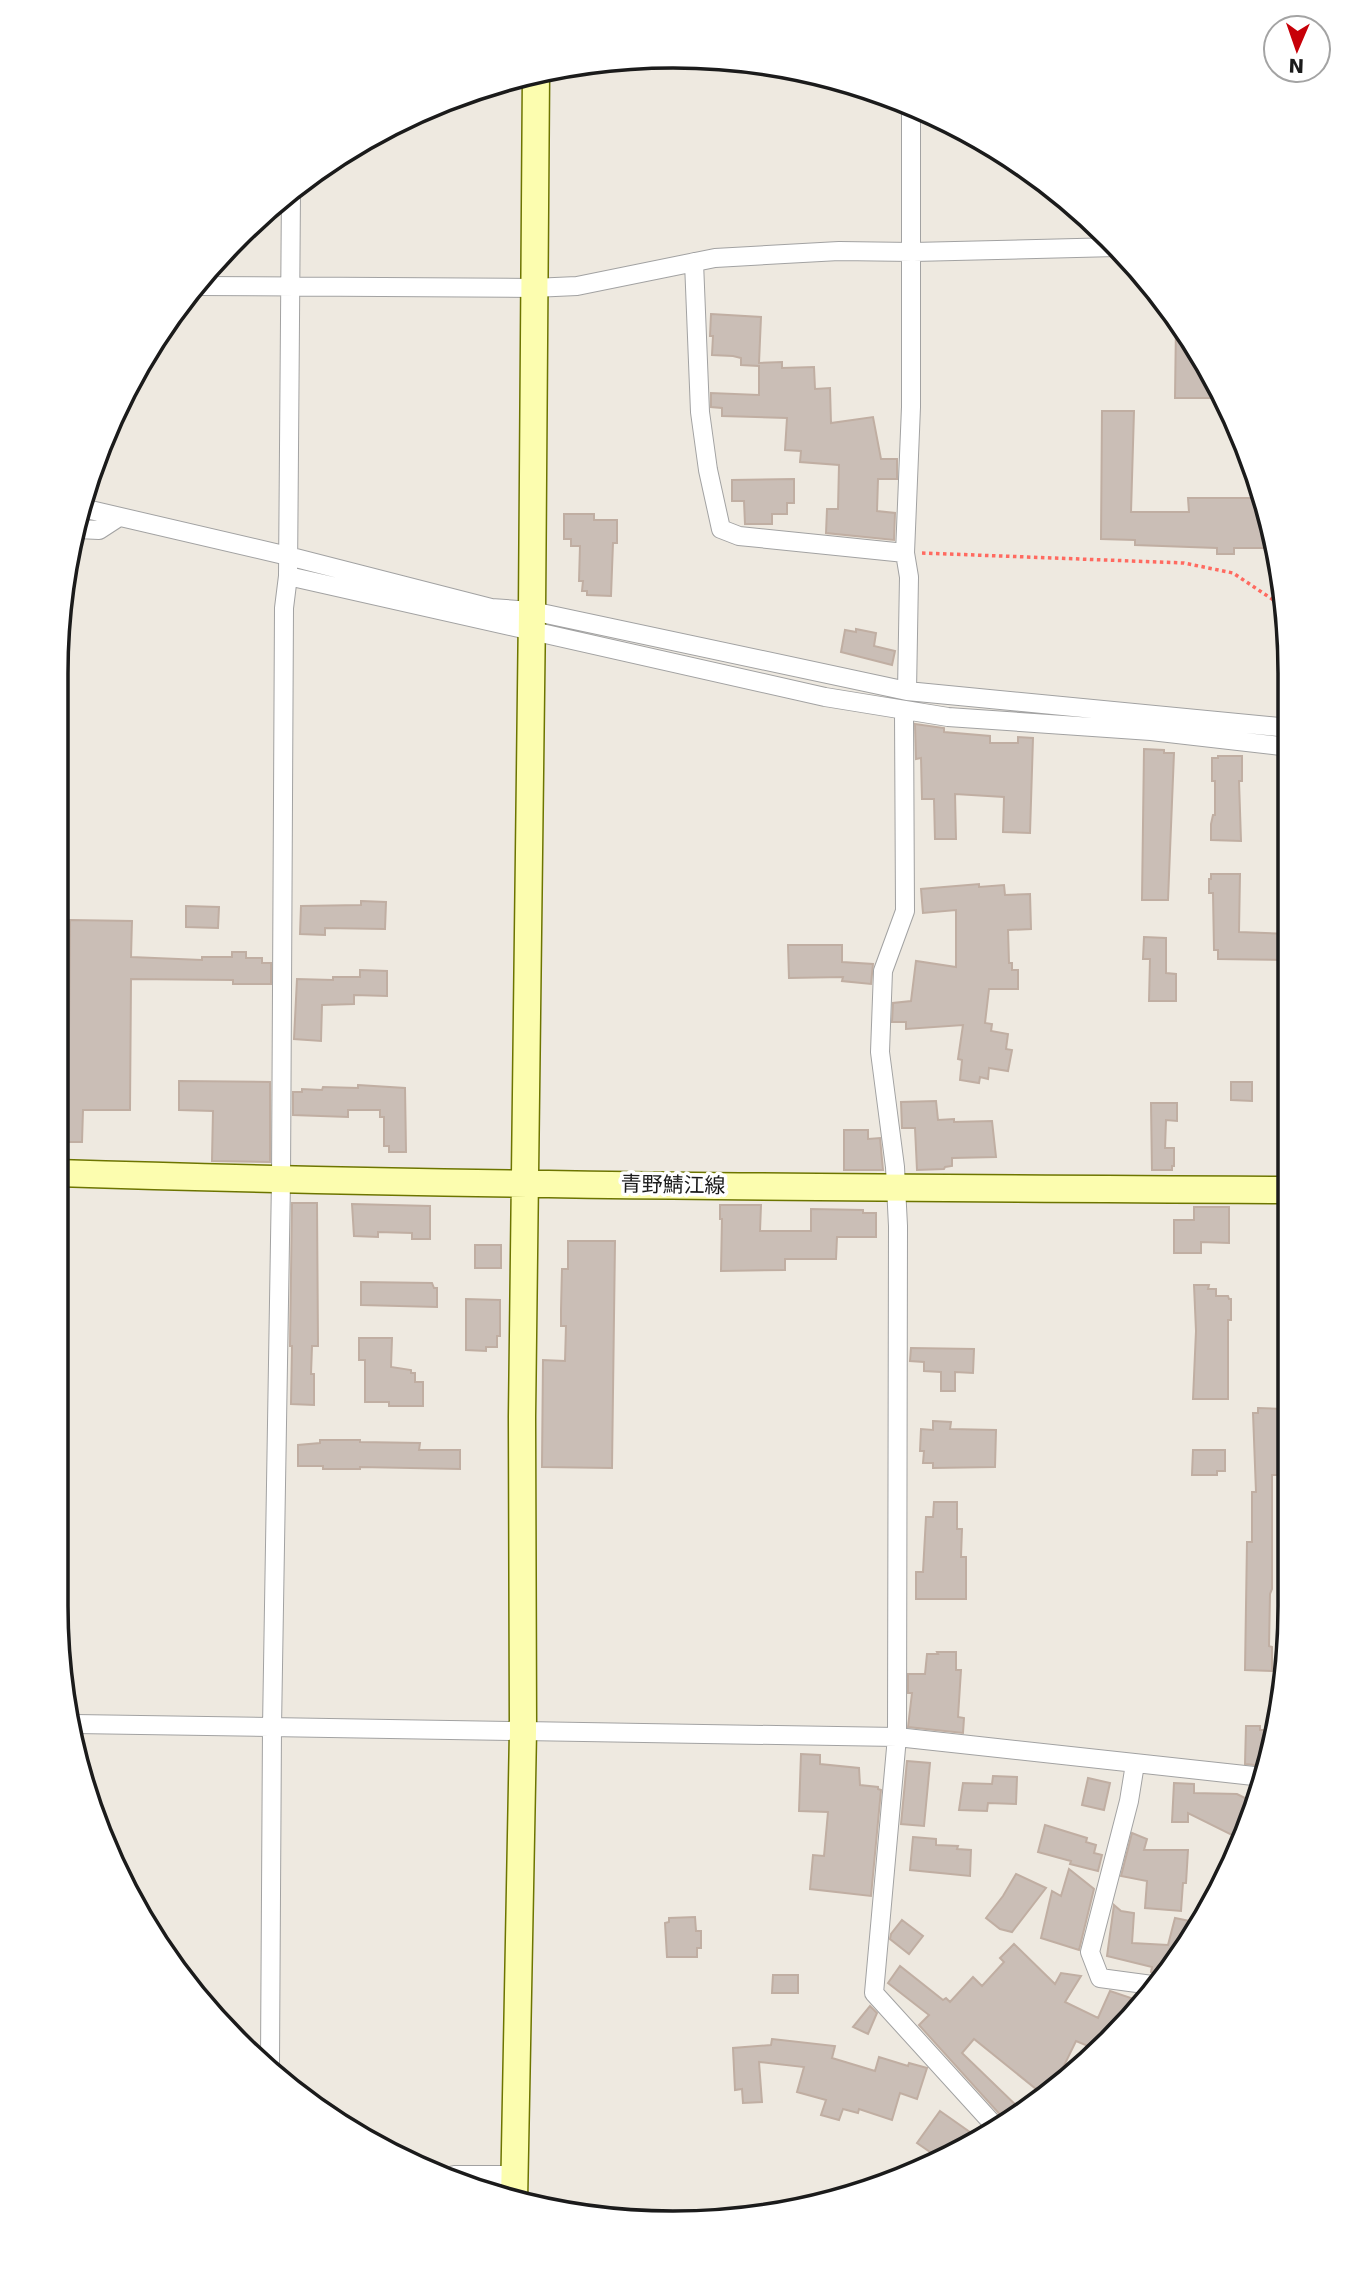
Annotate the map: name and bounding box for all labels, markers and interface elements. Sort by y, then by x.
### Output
north arrow [1262,14,1332,84]
text: N [1288,55,1305,77]
street label: 青野鯖江線 [620,1172,726,1198]

